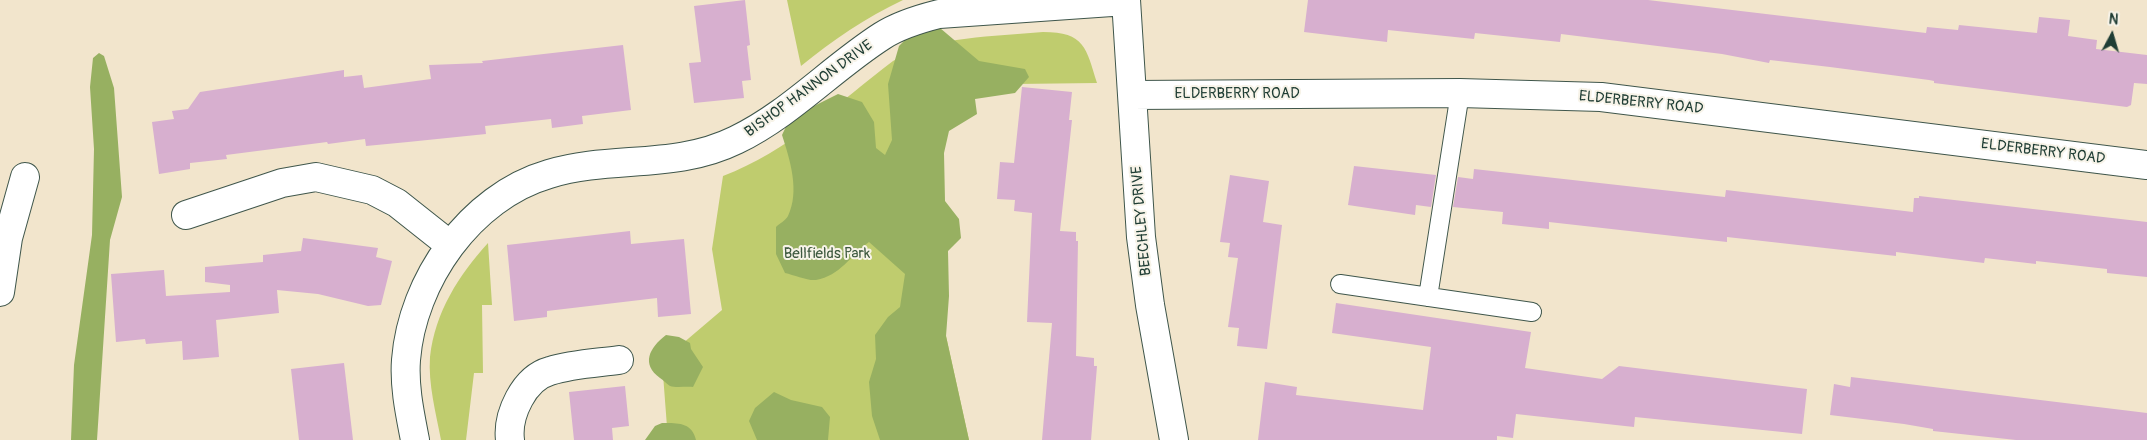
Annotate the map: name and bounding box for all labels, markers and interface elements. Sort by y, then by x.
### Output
north arrow [2087,10,2137,60]
text: N [2108,11,2119,29]
street label: BISHOP HANNON DRIVE [742,37,876,141]
street label: ELDERBERRY ROAD [1174,85,1300,103]
street label: ELDERBERRY ROAD [1578,88,1704,118]
street label: ELDERBERRY ROAD [1980,135,2106,169]
street label: BEECHLEY DRIVE [1128,165,1156,277]
park label: Bellfields Park [784,245,870,263]

